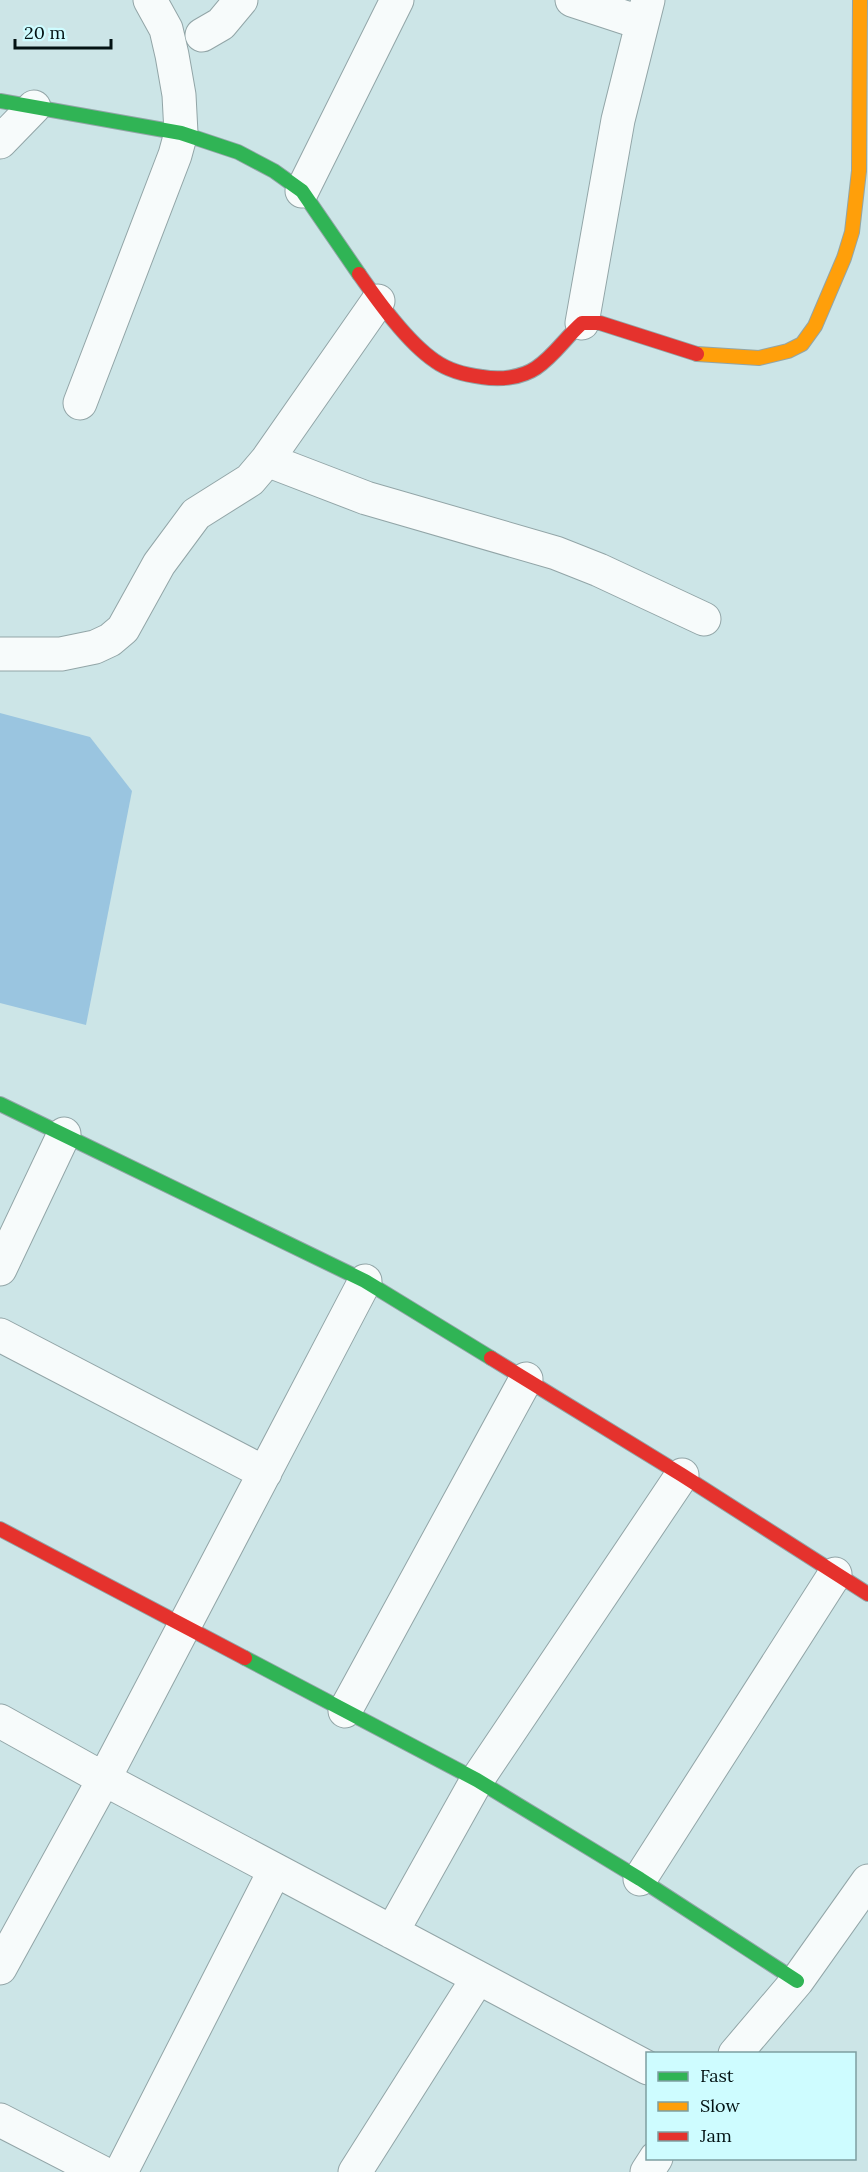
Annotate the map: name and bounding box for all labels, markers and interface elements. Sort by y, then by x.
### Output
scale bar [15,12,111,50]
text: 20 m [24,21,66,44]
legend [646,2052,856,2160]
text: Fast [700,2064,734,2087]
text: Slow [700,2094,740,2117]
text: Jam [699,2124,732,2147]

